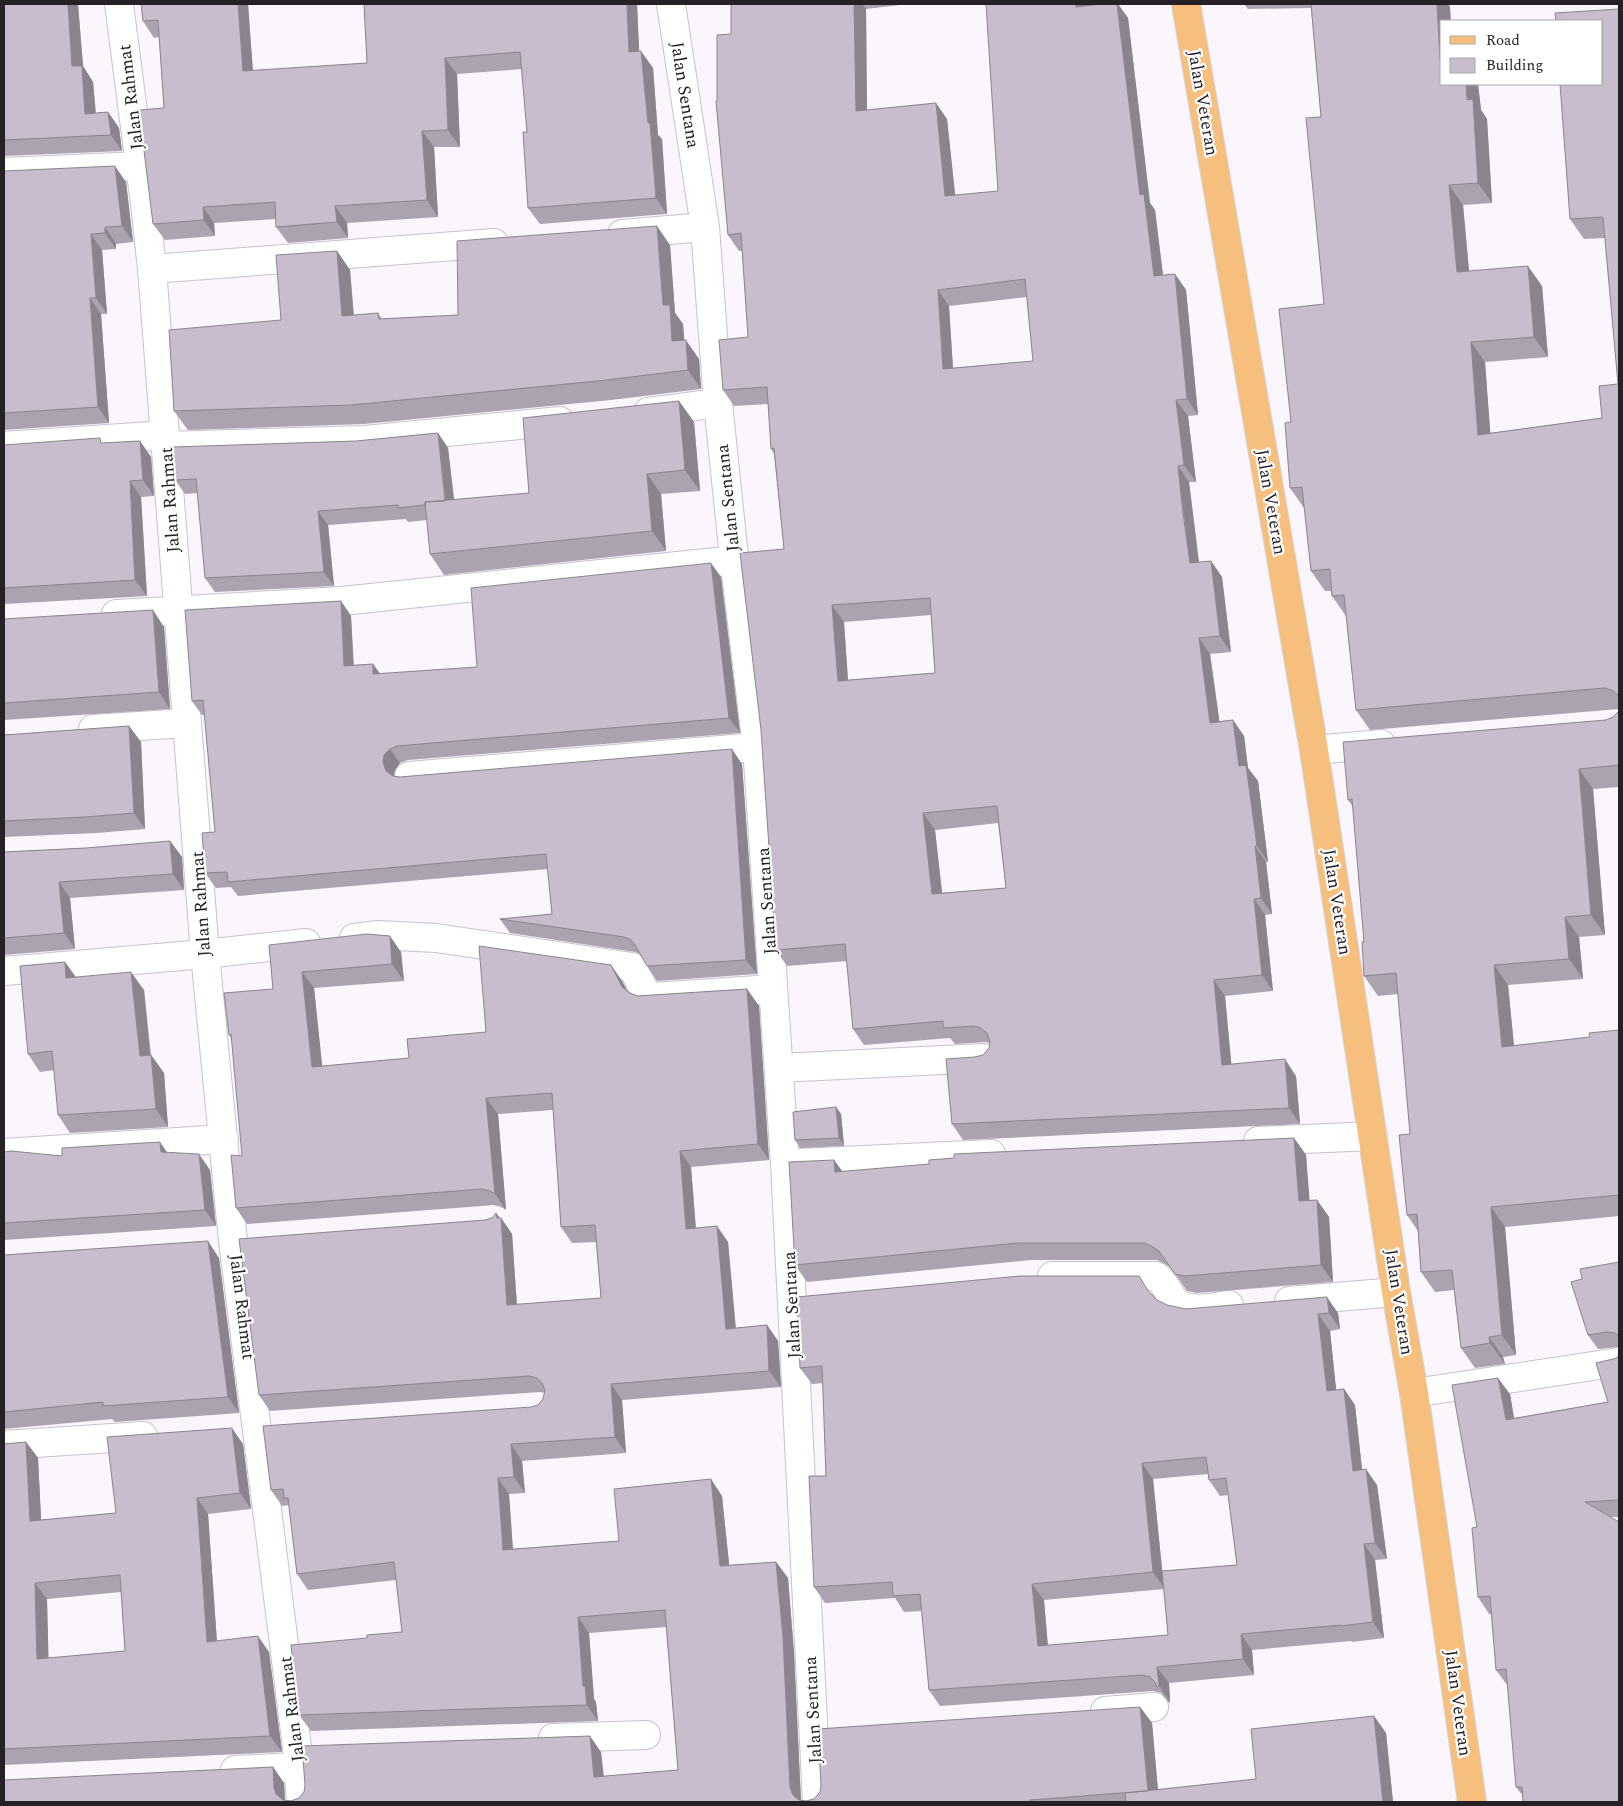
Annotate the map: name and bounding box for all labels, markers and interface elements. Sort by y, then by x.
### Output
legend [1440,20,1603,85]
text: Road [1486,29,1520,52]
street label: Jalan Sentana [663,40,707,151]
street label: Jalan Rahmat [111,43,151,151]
street label: Jalan Veteran [1180,48,1226,158]
text: Building [1486,54,1543,77]
street label: Jalan Sentana [709,443,747,553]
street label: Jalan Rahmat [153,446,187,554]
street label: Jalan Veteran [1248,447,1294,557]
street label: Jalan Sentana [750,846,784,956]
street label: Jalan Veteran [1315,847,1359,957]
street label: Jalan Rahmat [184,850,218,958]
street label: Jalan Veteran [1377,1247,1421,1357]
street label: Jalan Sentana [776,1250,808,1359]
street label: Jalan Rahmat [222,1253,262,1361]
street label: Jalan Veteran [1437,1648,1479,1758]
street label: Jalan Rahmat [272,1655,312,1763]
street label: Jalan Sentana [797,1655,829,1764]

